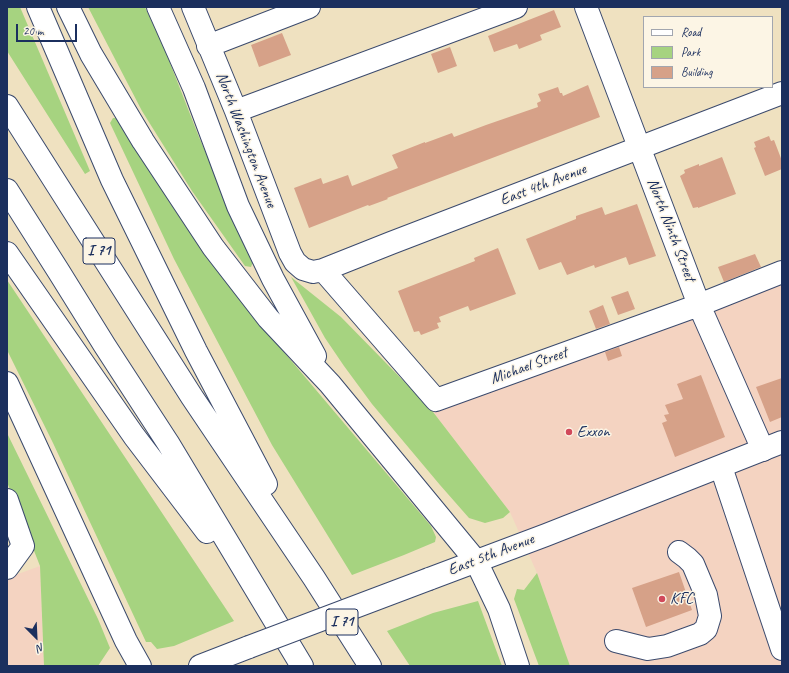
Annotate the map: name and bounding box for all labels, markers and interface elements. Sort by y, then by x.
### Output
scale bar [18,16,79,42]
legend [643,16,773,88]
text: 20 m [23,23,43,39]
text: Road [681,24,701,40]
text: Park [681,44,700,60]
text: Building [681,64,713,80]
street label: North Washington Avenue [211,70,281,210]
street label: East 4th Avenue [497,160,589,210]
street label: North Ninth Street [643,176,699,284]
road number: I 71 [83,238,115,264]
street label: Michael Street [488,343,570,389]
place label: Exxon [577,422,609,442]
marker: Exxon [564,427,574,437]
street label: East 5th Avenue [445,530,537,580]
place label: KFC [670,589,693,609]
marker: KFC [657,594,667,604]
road number: I 71 [326,609,358,635]
north arrow [16,617,56,657]
text: N [35,640,47,656]

